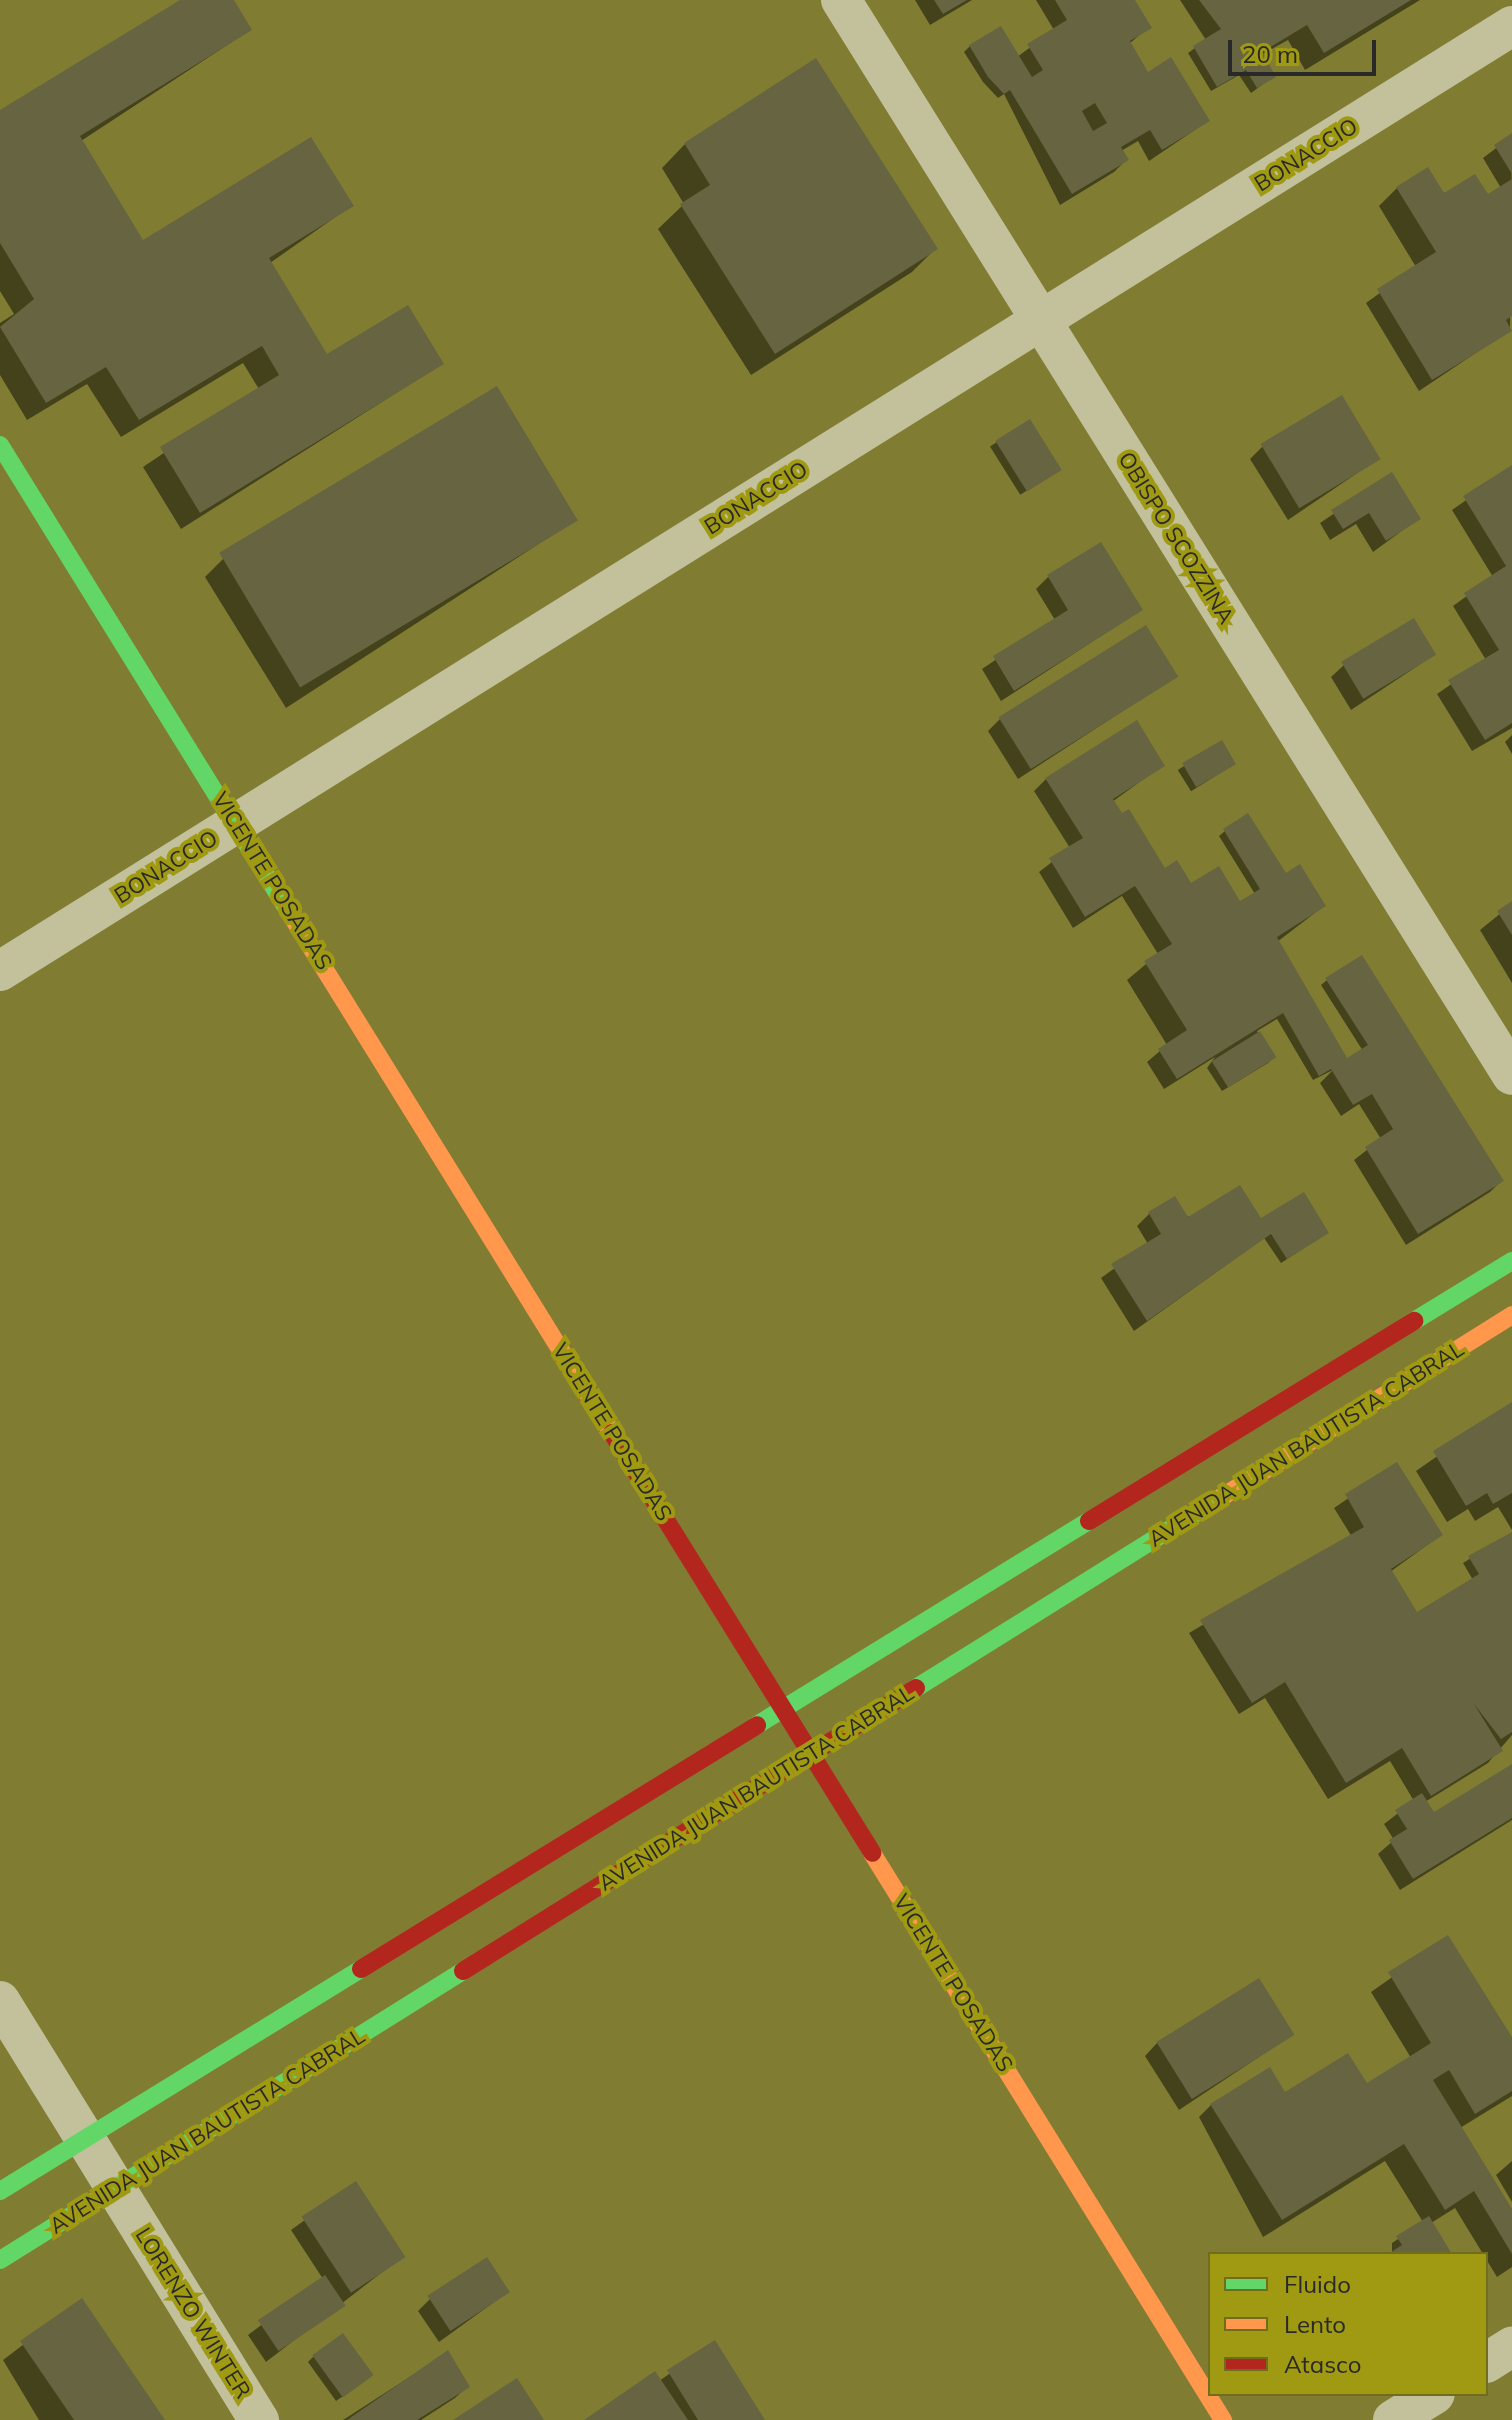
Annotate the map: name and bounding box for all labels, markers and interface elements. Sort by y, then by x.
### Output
scale bar [1232,24,1380,74]
text: 20 m [1242,39,1298,69]
street label: BONACCIO [1250,113,1362,197]
street label: OBISPO SCOZZINA [1112,447,1240,629]
street label: BONACCIO [700,456,812,540]
street label: VICENTE POSADAS [207,787,337,975]
street label: BONACCIO [110,825,222,909]
street label: AVENIDA JUAN BAUTISTA CABRAL [1144,1336,1468,1552]
street label: VICENTE POSADAS [547,1338,677,1526]
street label: AVENIDA JUAN BAUTISTA CABRAL [594,1680,918,1896]
street label: VICENTE POSADAS [888,1889,1018,2077]
street label: AVENIDA JUAN BAUTISTA CABRAL [45,2023,369,2239]
street label: LORENZO WINTER [130,2223,256,2403]
legend [1208,2252,1488,2396]
text: Fluido [1284,2269,1351,2299]
text: Lento [1284,2309,1346,2339]
text: Atasco [1284,2349,1361,2379]

